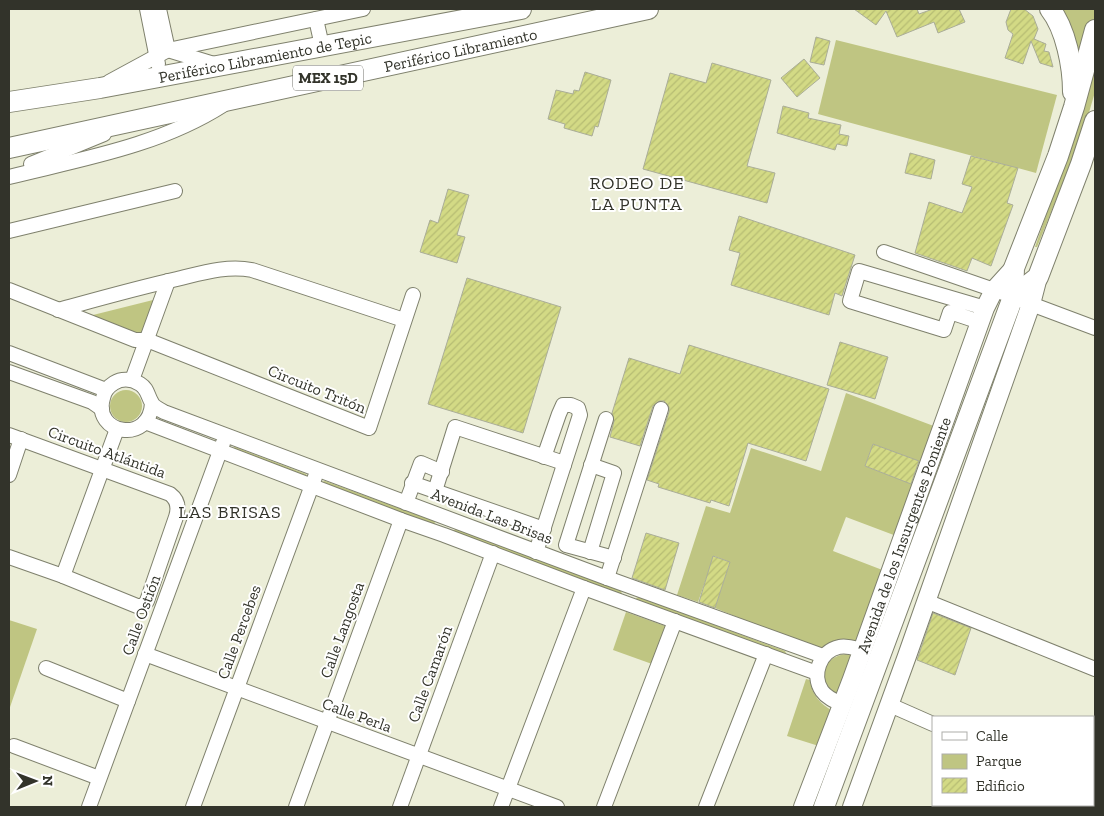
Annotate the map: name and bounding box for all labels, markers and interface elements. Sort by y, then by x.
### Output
street label: Periférico Libramiento [382,24,539,76]
street label: Periférico Libramiento de Tepic [157,28,373,86]
road number: MEX 15D [293,66,363,90]
district label: RODEO DE LA PUNTA [589,172,685,215]
street label: Circuito Tritón [265,361,370,418]
street label: Avenida de los Insurgentes Poniente [853,414,955,656]
street label: Circuito Atlántida [46,422,169,482]
street label: Avenida Las Brisas [429,484,555,548]
district label: LAS BRISAS [178,501,282,523]
street label: Calle Ostión [118,571,165,658]
street label: Calle Langosta [316,579,368,681]
street label: Calle Percebes [213,582,265,682]
street label: Calle Camarón [404,622,457,725]
street label: Calle Perla [320,694,395,736]
legend [932,716,1094,806]
text: Calle [976,727,1008,745]
text: Parque [976,752,1022,770]
north arrow [10,756,60,806]
text: N [39,775,56,787]
text: Edificio [976,777,1025,795]

